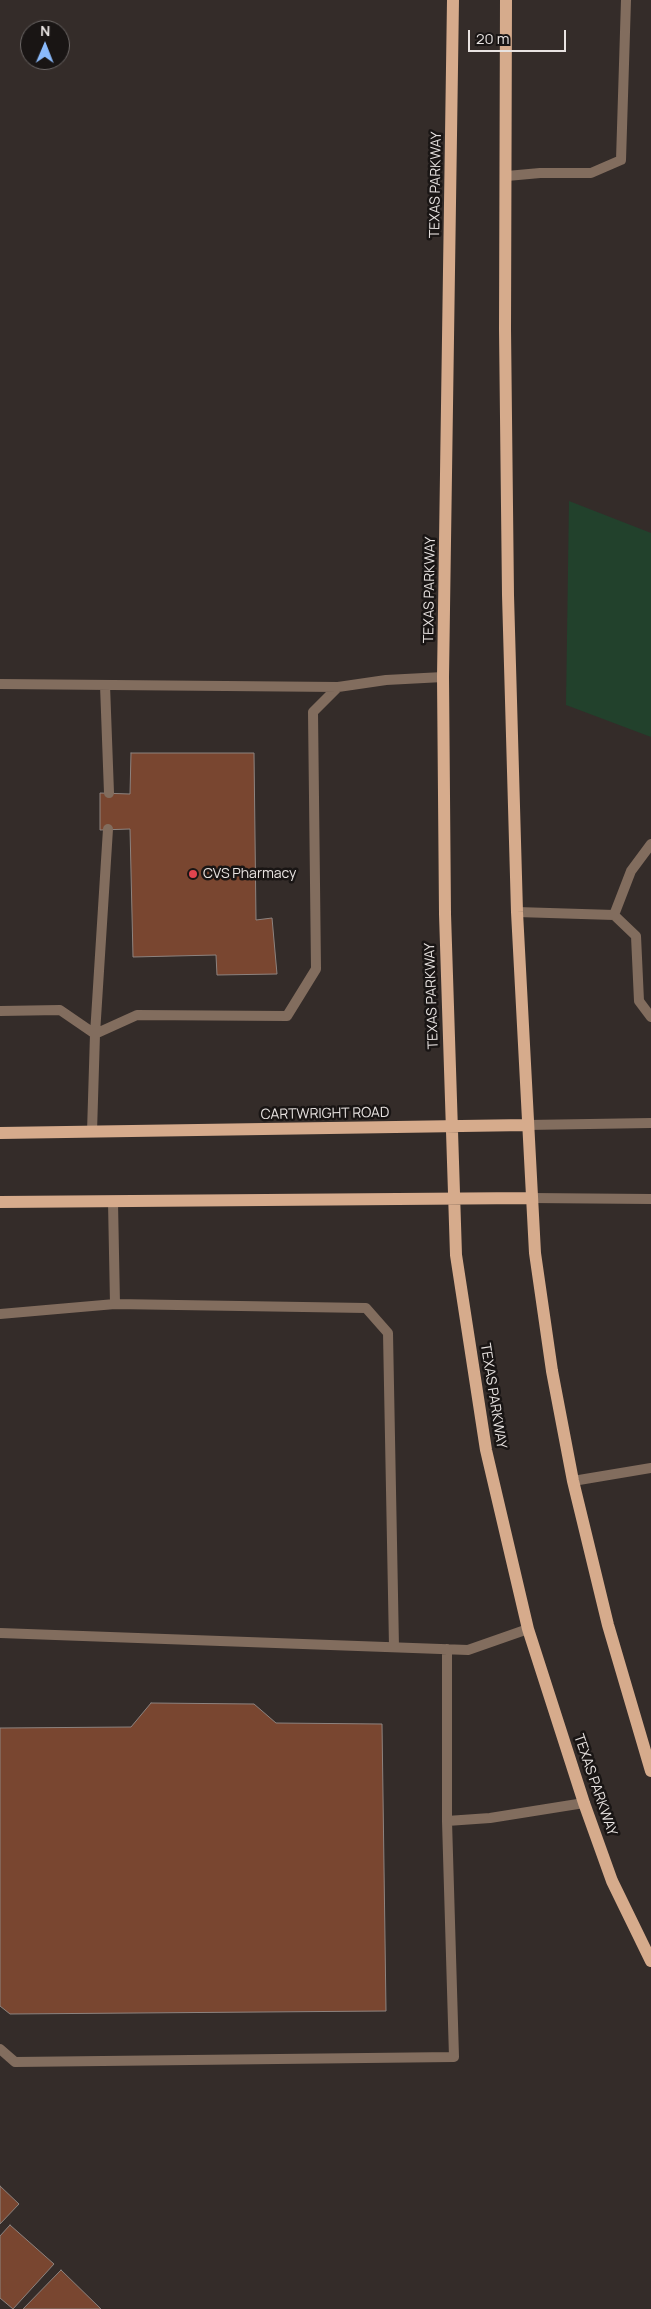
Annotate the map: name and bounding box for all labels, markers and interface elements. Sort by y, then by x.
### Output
north arrow [20,20,70,70]
scale bar [471,20,568,52]
text: N [40,21,50,40]
text: 20 m [476,28,509,49]
street label: TEXAS PARKWAY [427,132,445,238]
street label: TEXAS PARKWAY [421,537,439,643]
place label: CVS Pharmacy [203,866,296,882]
marker: CVS Pharmacy [187,868,199,880]
street label: TEXAS PARKWAY [422,942,442,1050]
street label: CARTWRIGHT ROAD [261,1104,389,1124]
street label: TEXAS PARKWAY [476,1342,510,1450]
street label: TEXAS PARKWAY [570,1732,620,1838]

